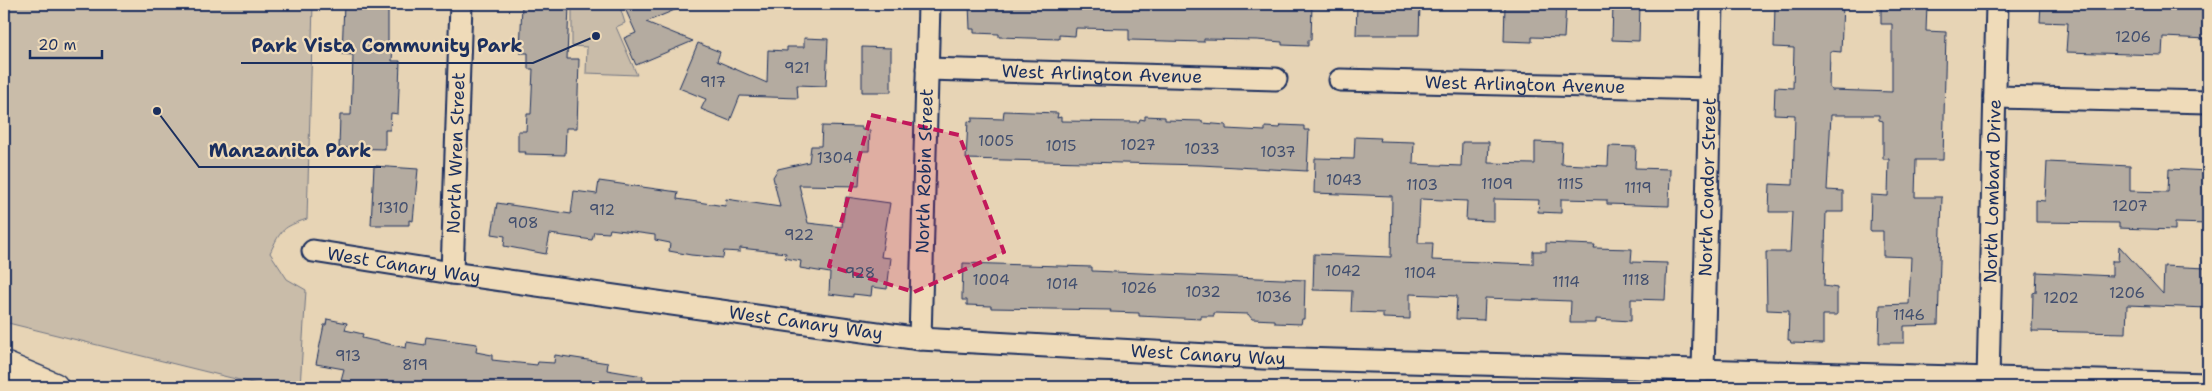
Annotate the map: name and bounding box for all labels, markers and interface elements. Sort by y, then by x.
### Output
house number: 1206 [2115,27,2151,47]
scale bar [30,28,102,60]
callout: Park Vista Community Park [241,29,533,63]
text: Park Vista Community Park [251,33,523,58]
text: 20 m [38,35,77,55]
house number: 921 [784,58,810,78]
street label: West Arlington Avenue [1001,59,1203,89]
street label: West Arlington Avenue [1424,70,1626,99]
street label: North Wren Street [441,72,471,234]
house number: 917 [700,72,726,92]
street label: North Robin Street [910,88,939,254]
street label: North Condor Street [1693,97,1722,277]
street label: North Lombard Drive [1978,99,2007,283]
house number: 1005 [978,131,1014,151]
callout: Manzanita Park [199,133,381,167]
house number: 1027 [1120,135,1156,155]
house number: 1015 [1045,136,1077,156]
text: Manzanita Park [209,138,371,163]
house number: 1033 [1184,139,1220,159]
house number: 1037 [1260,142,1296,162]
house number: 1304 [817,148,853,168]
house number: 1043 [1326,170,1362,190]
house number: 1109 [1481,174,1513,194]
house number: 1115 [1557,174,1583,194]
house number: 1103 [1406,175,1438,195]
house number: 1119 [1624,178,1652,198]
house number: 1207 [2112,196,2148,216]
house number: 1310 [377,198,409,218]
house number: 912 [589,200,615,220]
house number: 908 [507,213,539,233]
house number: 922 [784,225,814,245]
street label: West Canary Way [325,241,482,289]
house number: 1042 [1325,261,1361,281]
house number: 928 [845,263,875,283]
house number: 1104 [1404,263,1436,283]
house number: 1004 [973,270,1009,290]
house number: 1118 [1622,270,1650,290]
house number: 1114 [1552,272,1580,292]
house number: 1014 [1046,274,1078,294]
house number: 1026 [1121,278,1157,298]
house number: 1032 [1185,282,1221,302]
house number: 1206 [2109,283,2145,303]
house number: 1036 [1256,287,1292,307]
house number: 1202 [2043,288,2079,308]
street label: West Canary Way [727,300,884,346]
house number: 1146 [1893,305,1925,325]
street label: West Canary Way [1130,339,1286,371]
house number: 913 [335,346,361,366]
house number: 819 [402,355,428,375]

